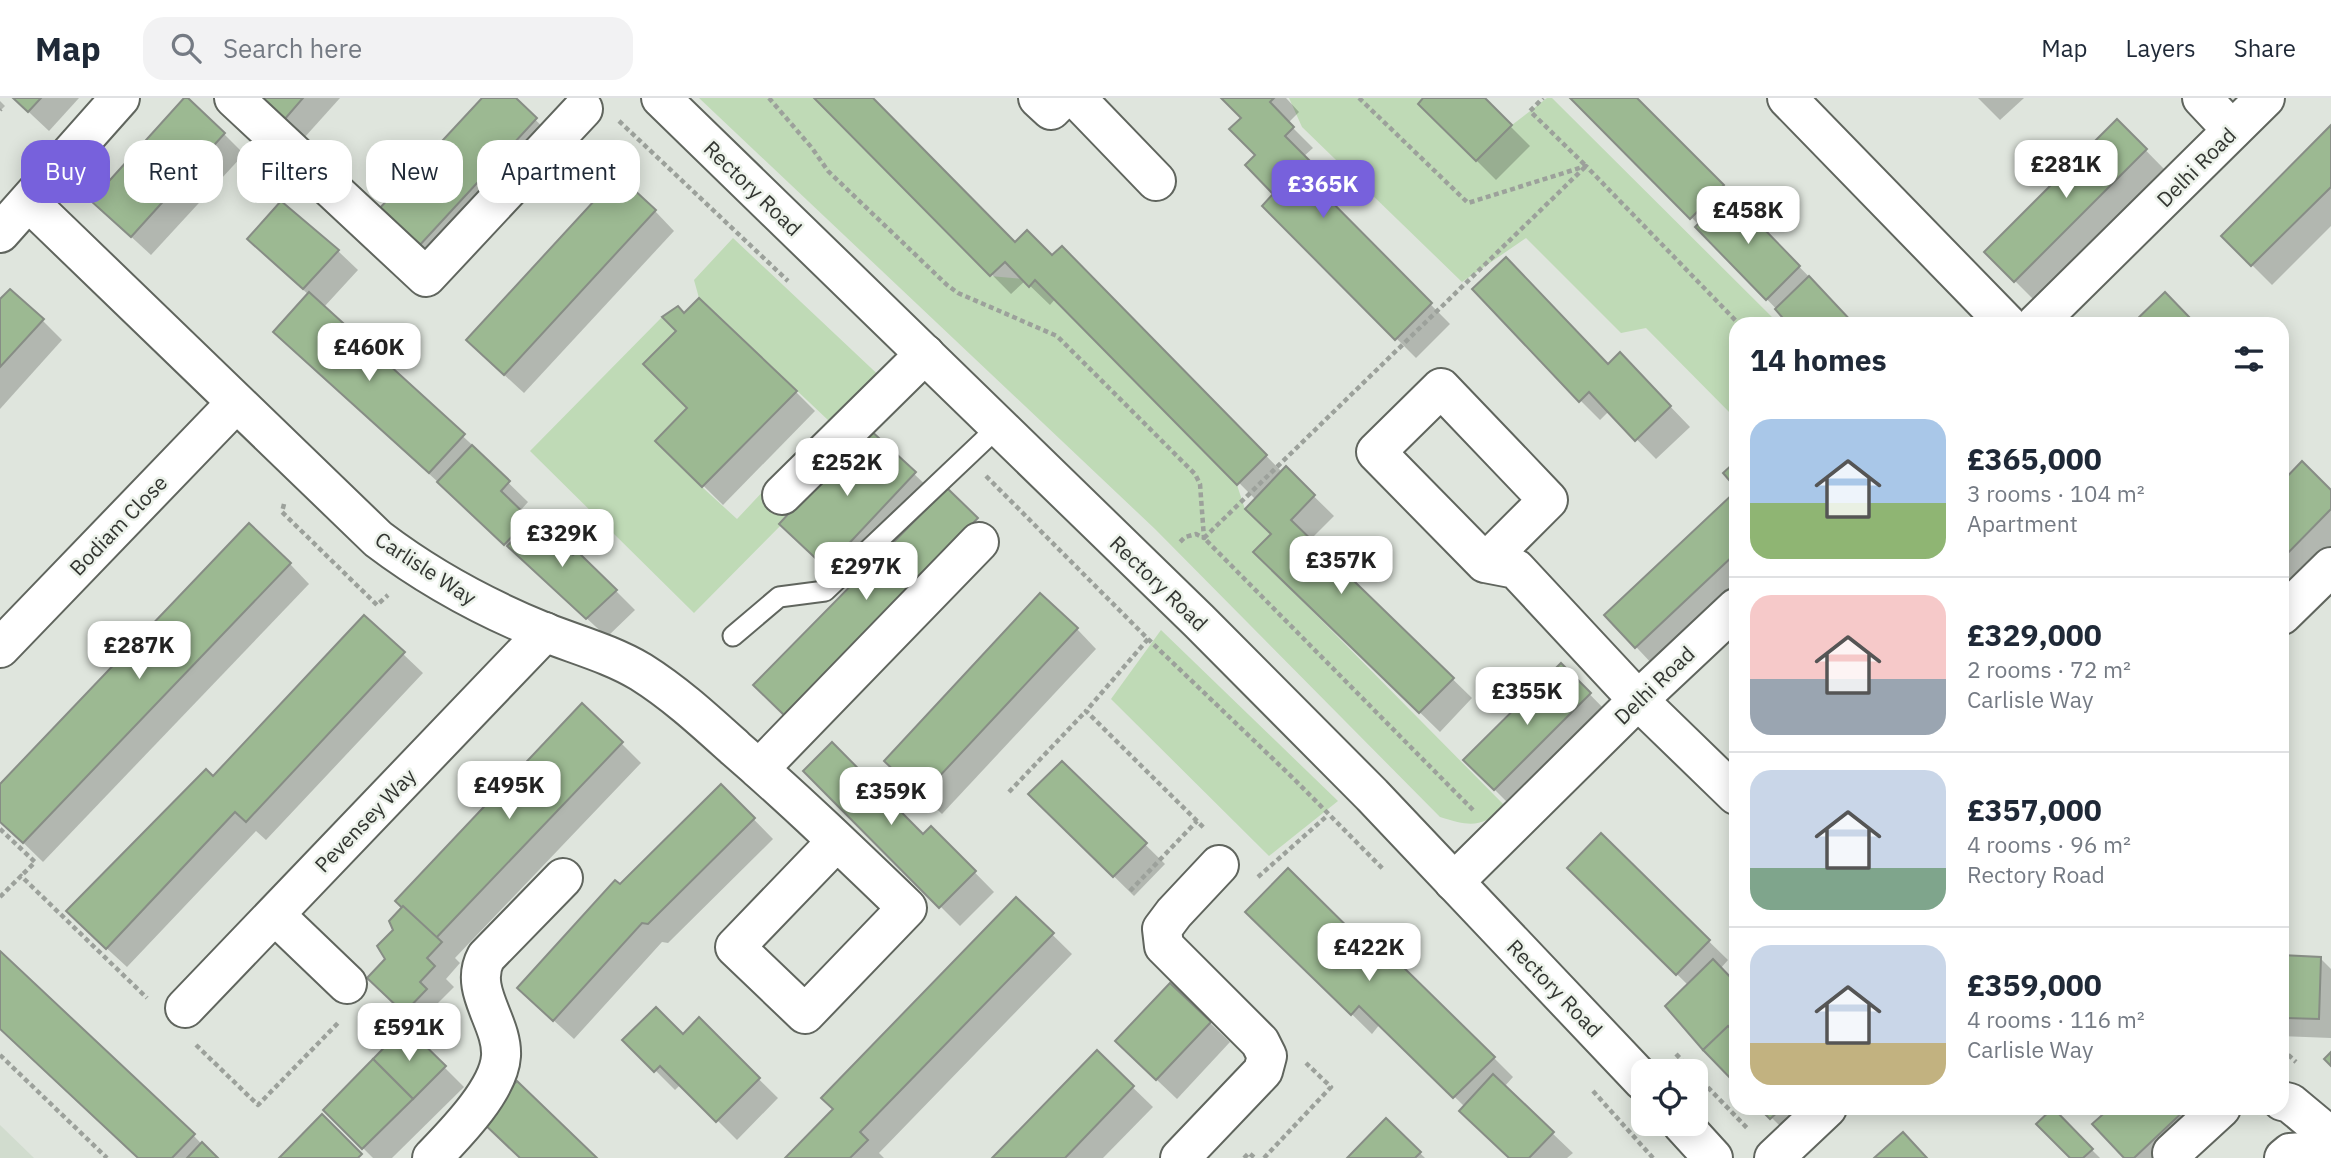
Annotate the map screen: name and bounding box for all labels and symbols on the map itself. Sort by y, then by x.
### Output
street label: Delhi Road [2150,121,2242,213]
street label: Rectory Road [698,134,808,242]
pin: £281K [2017,140,2115,200]
pin: £365K [1274,160,1372,220]
pin: £458K [1699,186,1797,246]
pin: £460K [320,324,418,383]
pin: £252K [798,438,896,498]
street label: Bodiam Close [63,469,173,581]
pin: £329K [513,510,611,569]
street label: Carlisle Way [370,525,482,611]
street label: Rectory Road [1104,529,1214,637]
pin: £357K [1292,536,1390,596]
pin: £297K [817,542,915,602]
pin: £287K [90,622,188,681]
street label: Delhi Road [1608,640,1700,730]
pin: £355K [1478,668,1576,727]
street label: Pevensey Way [308,762,422,878]
pin: £495K [460,762,558,821]
pin: £359K [842,768,940,827]
pin: £422K [1320,924,1418,983]
street label: Rectory Road [1501,933,1609,1043]
pin: £591K [360,1004,458,1063]

